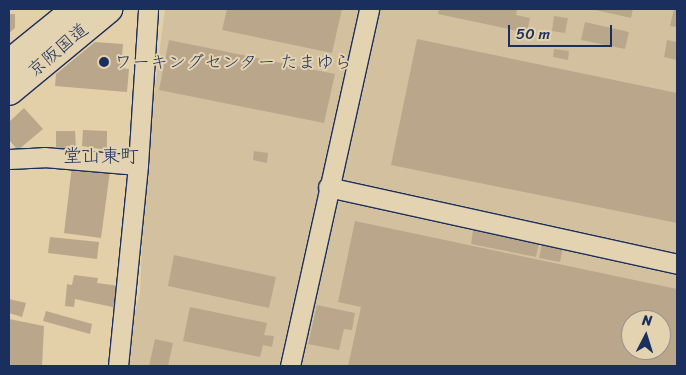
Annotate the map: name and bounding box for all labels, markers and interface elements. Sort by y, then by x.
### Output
scale bar [511,15,615,47]
street label: 京阪国道 [23,19,93,81]
text: 50 m [516,21,550,47]
place label: ワーキングセンター たまゆら [114,51,353,73]
marker: ワーキングセンター たまゆら [98,56,110,68]
district label: 堂山東町 [63,145,139,167]
text: N [641,308,653,333]
north arrow [621,310,671,360]

